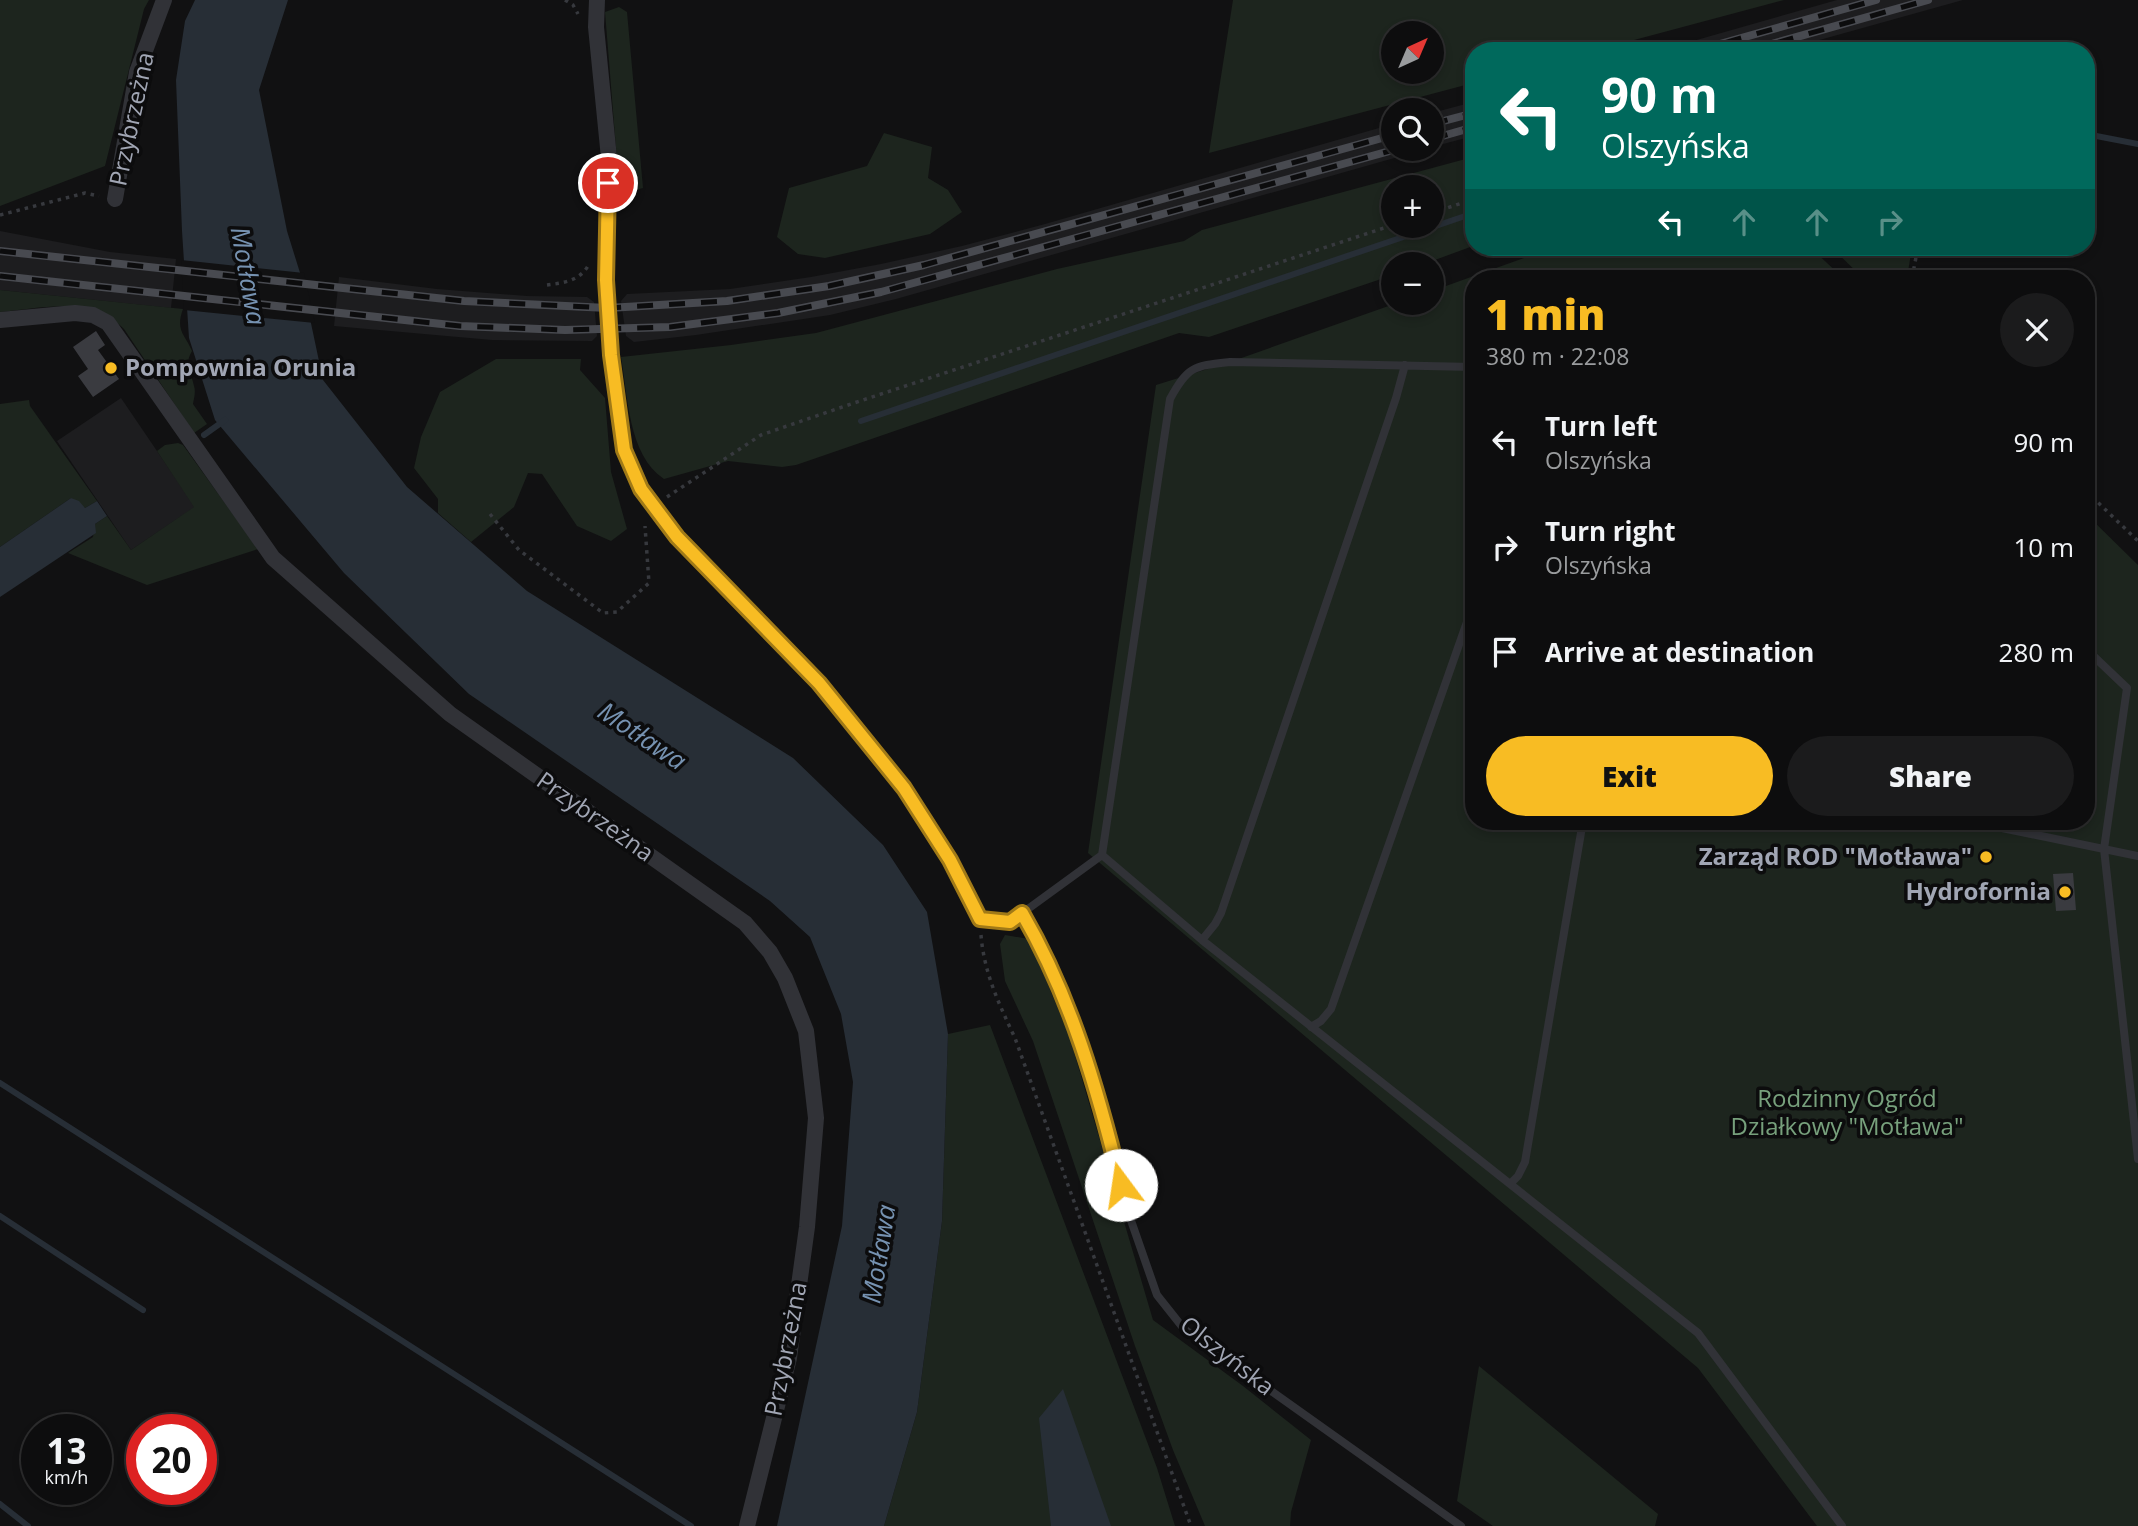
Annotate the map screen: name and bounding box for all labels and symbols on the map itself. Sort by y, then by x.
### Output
north arrow [1381,21,1444,84]
street label: Przybrzeżna [100,49,161,189]
pin [578,153,638,213]
water label: Motława [223,224,275,328]
place label: Pompownia Orunia [125,350,356,383]
marker: Pompownia Orunia [103,360,119,376]
water label: Motława [591,692,694,778]
street label: Przybrzeżna [531,763,661,868]
place label: Zarząd ROD "Motława" [1699,839,1972,872]
marker: Zarząd ROD "Motława" [1978,849,1994,865]
place label: Hydrofornia [1905,874,2051,907]
marker: Hydrofornia [2057,884,2073,900]
park label: Rodzinny Ogród Działkowy "Motława" [1730,1081,1964,1142]
position arrow [1084,1148,1158,1222]
water label: Motława [852,1202,904,1306]
street label: Przybrzeżna [755,1279,814,1419]
street label: Olszyńska [1174,1307,1282,1402]
speed limit sign: 20 [126,1414,217,1505]

